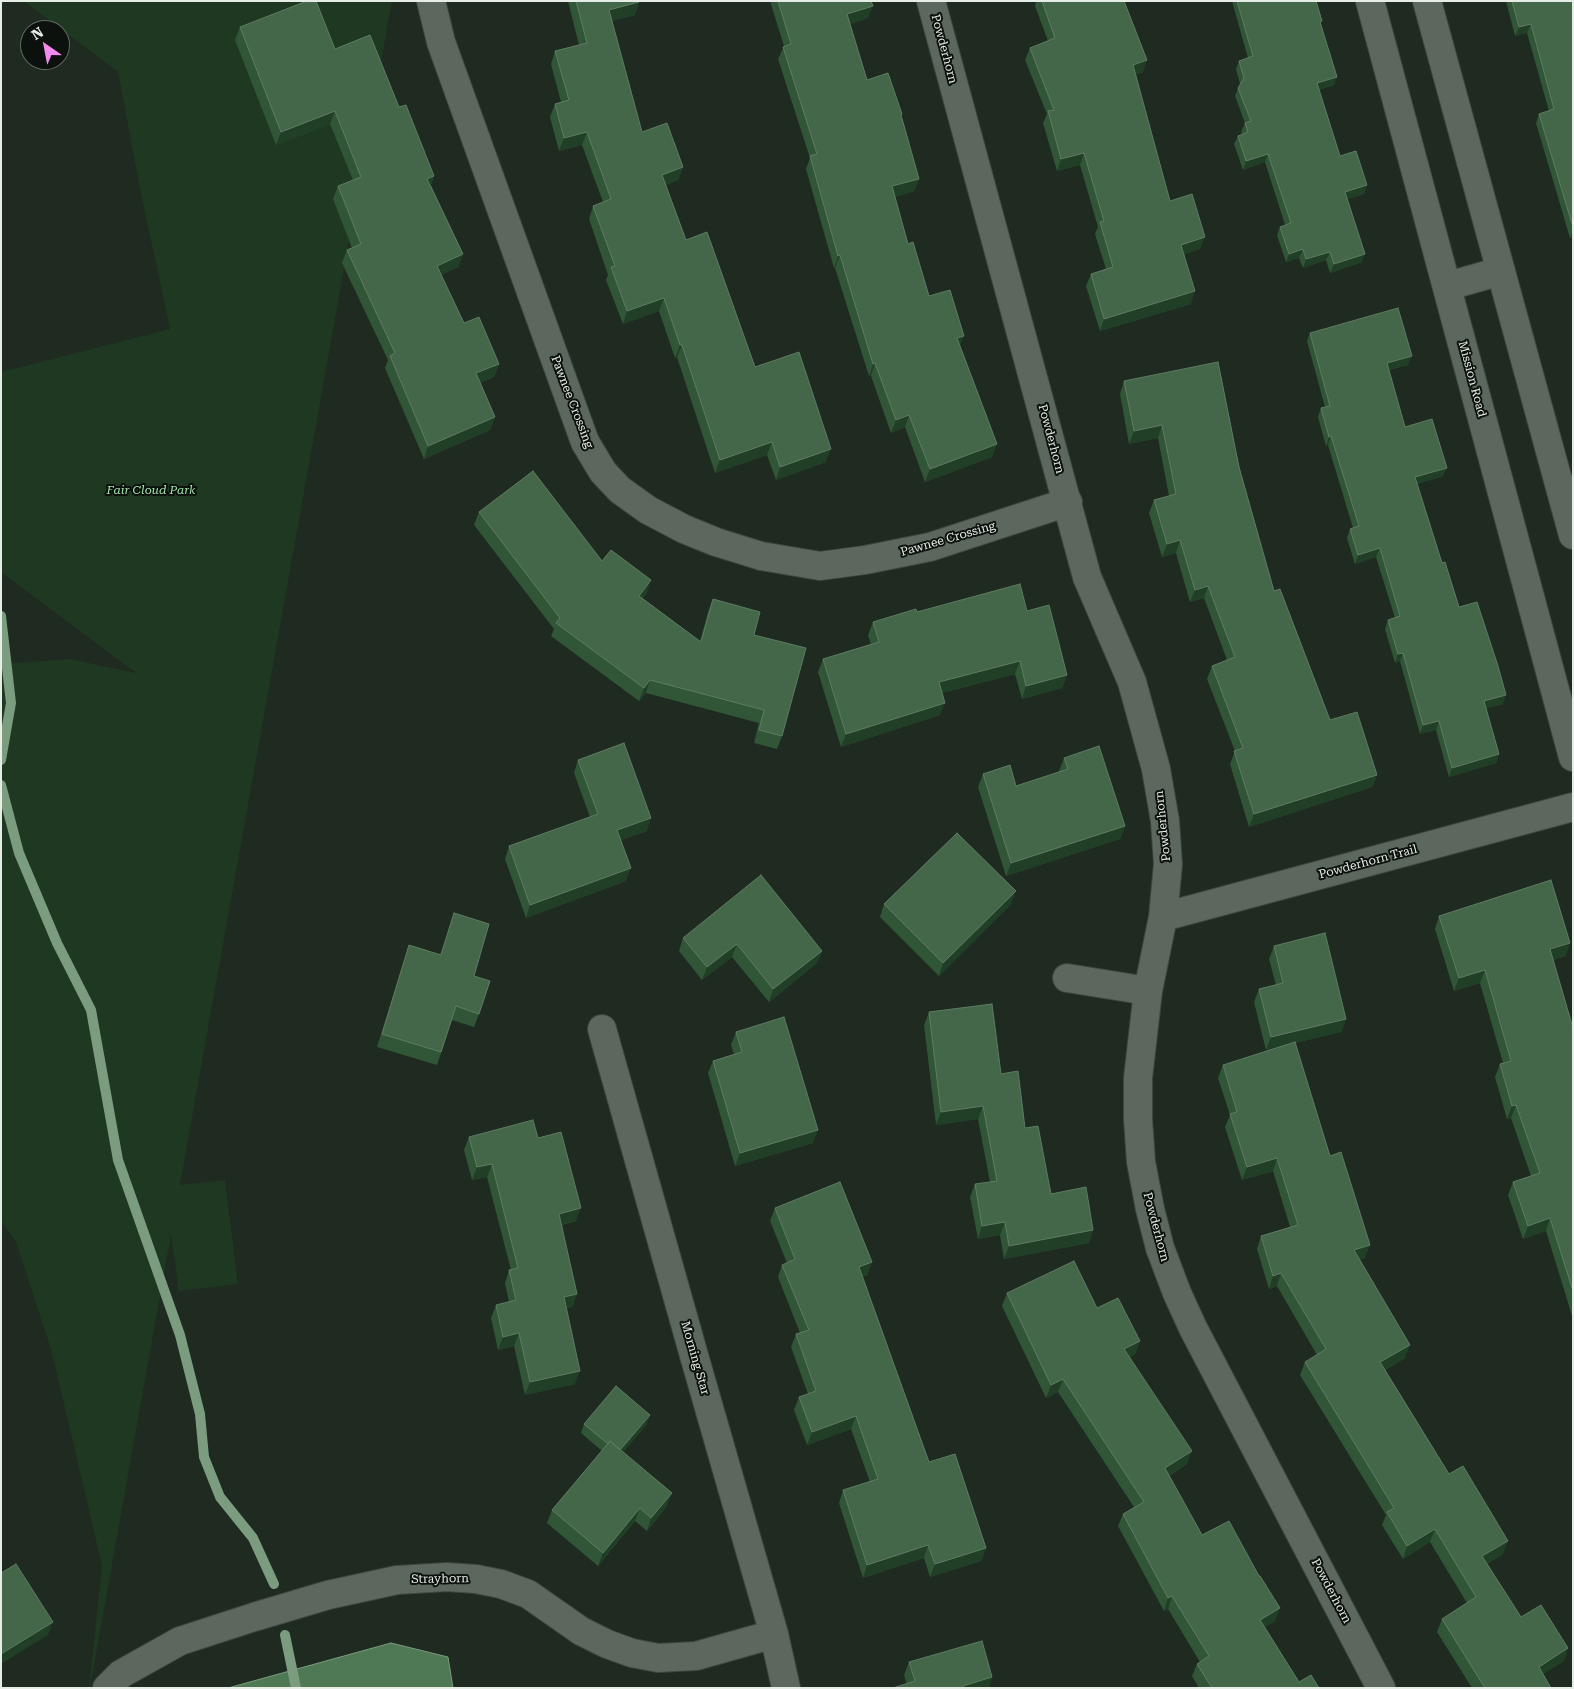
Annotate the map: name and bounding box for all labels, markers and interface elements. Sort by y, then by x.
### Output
street label: Powderhorn [928,13,960,85]
north arrow [20,20,70,70]
text: N [28,24,46,43]
street label: Mission Road [1455,339,1489,419]
street label: Pawnee Crossing [548,354,596,450]
street label: Powderhorn [1035,403,1067,475]
park label: Fair Cloud Park [107,483,195,497]
street label: Pawnee Crossing [899,519,997,559]
street label: Powderhorn [1152,790,1174,862]
street label: Powderhorn Trail [1317,842,1419,882]
street label: Powderhorn [1140,1191,1172,1263]
street label: Morning Star [678,1319,712,1397]
street label: Powderhorn [1308,1556,1354,1626]
street label: Strayhorn [411,1571,469,1587]

